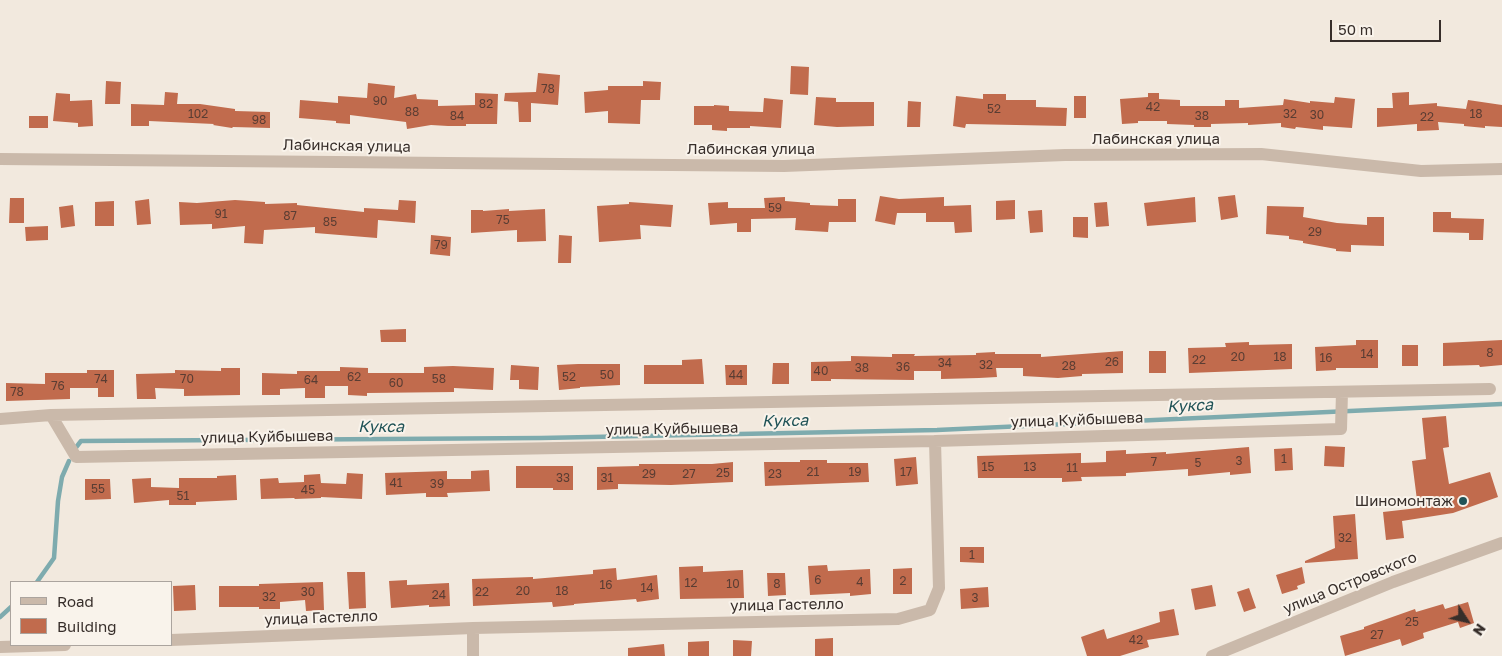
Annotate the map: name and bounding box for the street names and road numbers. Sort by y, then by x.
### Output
street label: Лабинская улица [1092,130,1220,148]
street label: Лабинская улица [283,136,411,156]
street label: Лабинская улица [687,140,815,158]
street label: улица Куйбышева [1010,409,1144,431]
street label: улица Куйбышева [605,419,739,439]
street label: улица Куйбышева [200,427,334,447]
street label: улица Островского [1281,548,1419,618]
street label: улица Гастелло [730,595,844,615]
street label: улица Гастелло [264,607,378,629]

